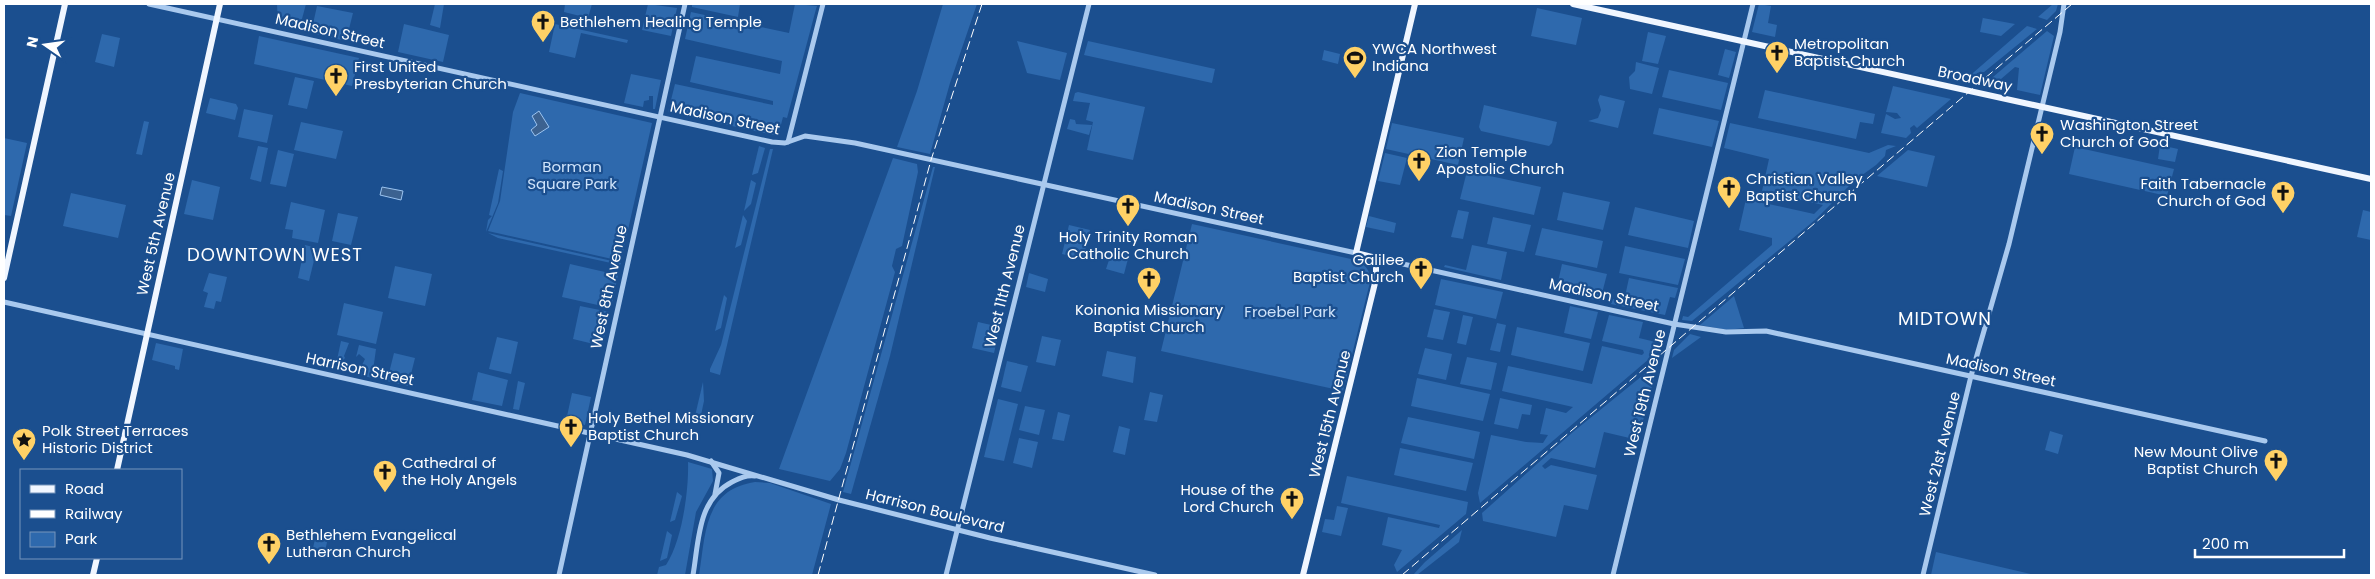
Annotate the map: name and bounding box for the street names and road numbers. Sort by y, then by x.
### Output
street label: Madison Street [273,8,387,53]
street label: Broadway [1936,60,2015,97]
street label: Madison Street [668,96,782,139]
street label: West 5th Avenue [131,170,180,298]
street label: Madison Street [1152,186,1266,229]
street label: West 11th Avenue [979,222,1030,350]
street label: West 8th Avenue [585,223,632,351]
street label: Madison Street [1547,273,1661,316]
street label: West 19th Avenue [1618,327,1671,459]
street label: Harrison Street [304,347,416,390]
street label: West 15th Avenue [1303,348,1356,480]
street label: Madison Street [1944,348,2058,391]
street label: West 21st Avenue [1914,389,1965,519]
street label: Harrison Boulevard [864,483,1007,538]

